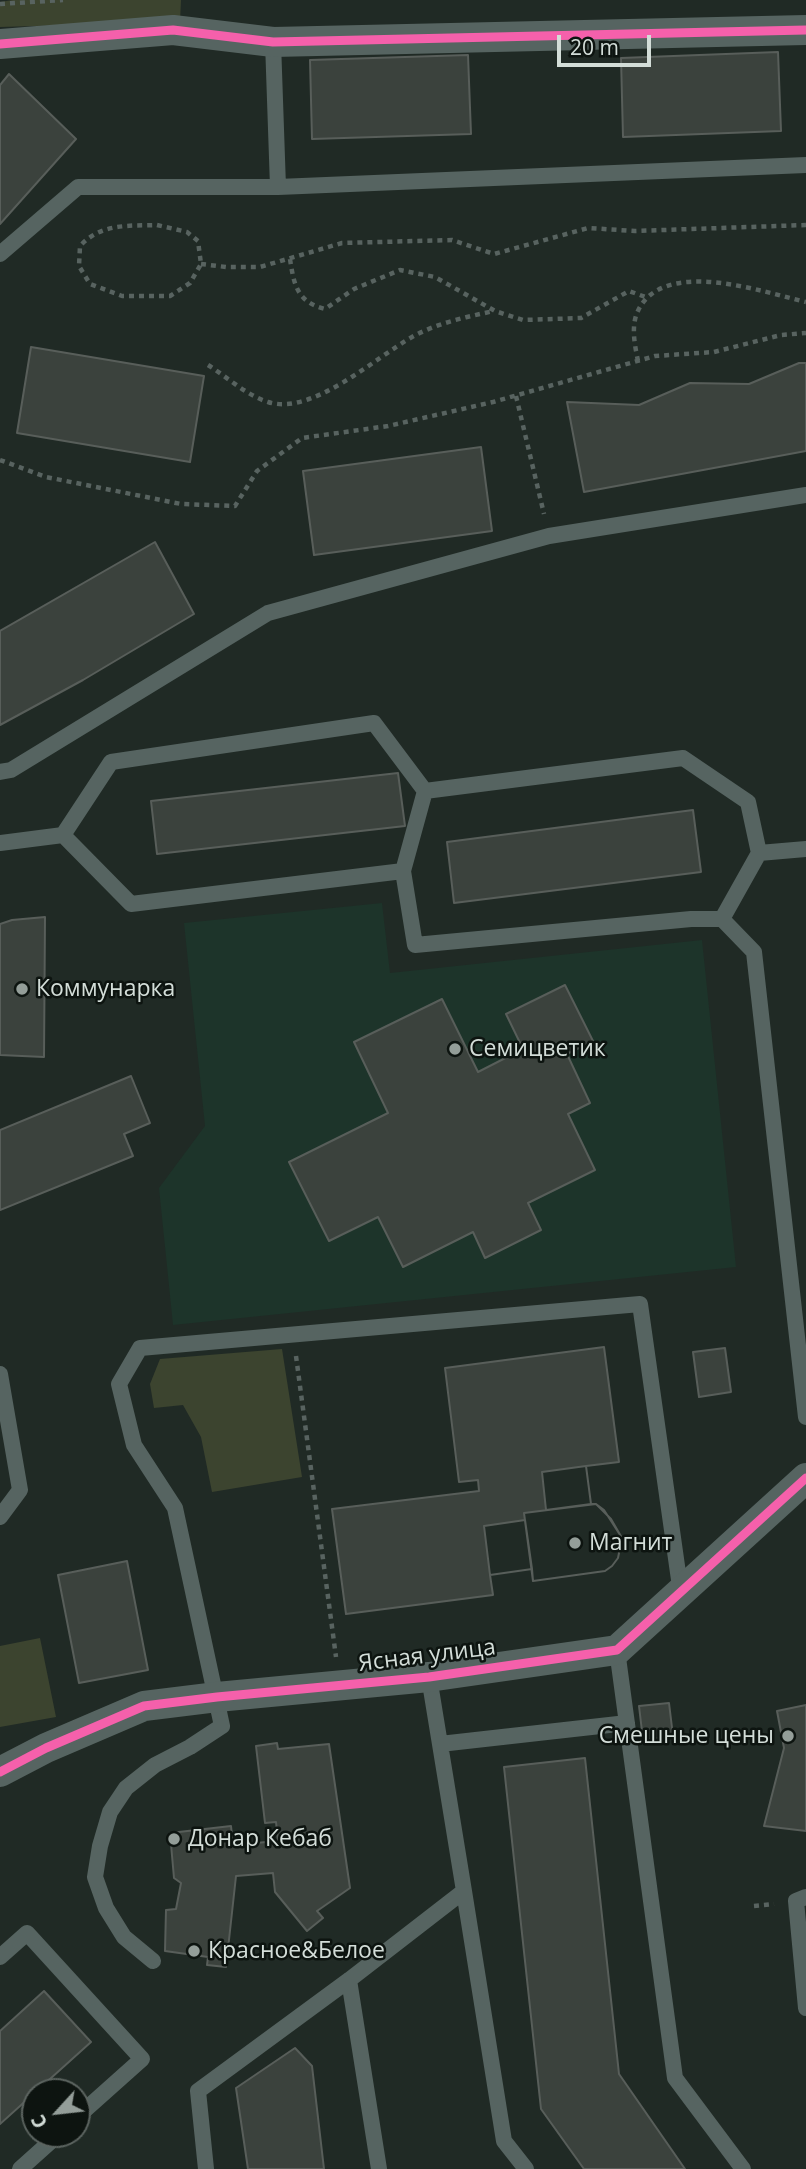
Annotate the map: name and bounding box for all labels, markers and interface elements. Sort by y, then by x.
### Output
scale bar [561,21,656,65]
text: 20 m [570,33,619,61]
place label: Коммунарка [36,975,175,1003]
marker: Коммунарка [14,981,30,997]
place label: Семицветик [469,1035,606,1063]
marker: Семицветик [447,1041,463,1057]
place label: Магнит [589,1529,672,1557]
marker: Магнит [567,1535,583,1551]
street label: Ясная улица [357,1634,497,1678]
place label: Смешные цены [599,1722,774,1750]
marker: Смешные цены [780,1728,796,1744]
place label: Донар Кебаб [188,1825,332,1853]
marker: Донар Кебаб [166,1831,182,1847]
place label: Красное&Белое [208,1937,385,1965]
marker: Красное&Белое [186,1943,202,1959]
north arrow [21,2078,91,2148]
text: С [25,2110,53,2133]

